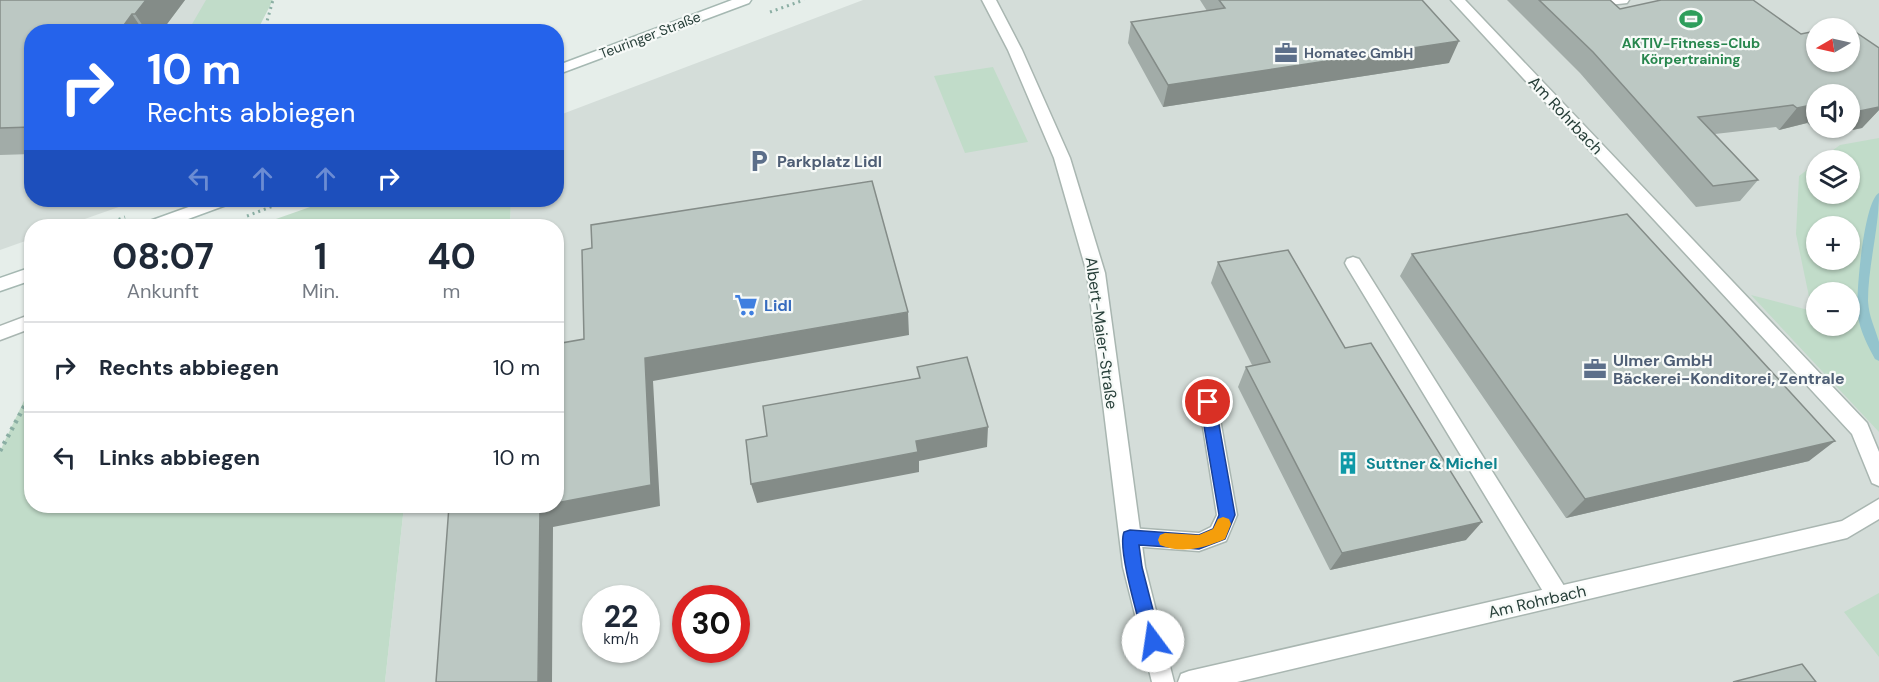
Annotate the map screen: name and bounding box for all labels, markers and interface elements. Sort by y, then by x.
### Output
sports icon: AKTIV-Fitness-Club Körpertraining [1678,6,1704,32]
street label: Teuringer Straße [597,7,703,63]
north arrow [1806,18,1860,72]
map controls [1806,18,1860,336]
place label: AKTIV-Fitness-Club Körpertraining [1622,34,1760,68]
office icon: Homatec GmbH [1273,40,1299,66]
text: 10 m [147,42,241,97]
place label: Homatec GmbH [1304,44,1413,62]
icon: right [48,48,126,126]
street label: Am Rohrbach [1524,72,1607,159]
button: sound [1806,84,1860,138]
text: Rechts abbiegen [147,95,355,130]
parking icon: Parkplatz Lidl [746,148,772,174]
button: layers [1806,150,1860,204]
place label: Parkplatz Lidl [777,151,882,172]
icon: left [183,162,216,195]
icon: ahead [246,162,279,195]
icon: ahead [309,162,342,195]
icon: right [372,162,405,195]
button: + [1806,216,1860,270]
text: 08:07 [112,233,214,280]
text: 1 [314,233,327,280]
text: 40 [427,233,476,280]
street label: Albert-Maier-Straße [1080,256,1123,411]
text: Ankunft [127,278,199,304]
text: Min. [302,278,339,304]
text: m [443,278,460,304]
button: − [1806,282,1860,336]
supermarket icon: Lidl [733,292,759,318]
place label: Lidl [764,295,792,316]
place label: Ulmer GmbH Bäckerei-Konditorei, Zentrale [1613,350,1845,389]
icon: right [48,351,81,384]
text: Rechts abbiegen [99,353,279,382]
text: 10 m [493,353,540,382]
office icon: Ulmer GmbH Bäckerei-Konditorei, Zentrale [1582,356,1608,382]
pin [1182,376,1233,427]
icon: arrive [1191,385,1224,418]
icon: left [48,441,81,474]
text: Links abbiegen [99,443,260,472]
text: 10 m [493,443,540,472]
building icon: Suttner & Michel [1335,450,1361,476]
place label: Suttner & Michel [1366,453,1498,474]
street label: Am Rohrbach [1486,580,1588,623]
speed limit sign: 30 [672,585,750,663]
text: 22 [604,597,638,636]
position arrow [1121,609,1185,673]
text: km/h [603,629,639,649]

